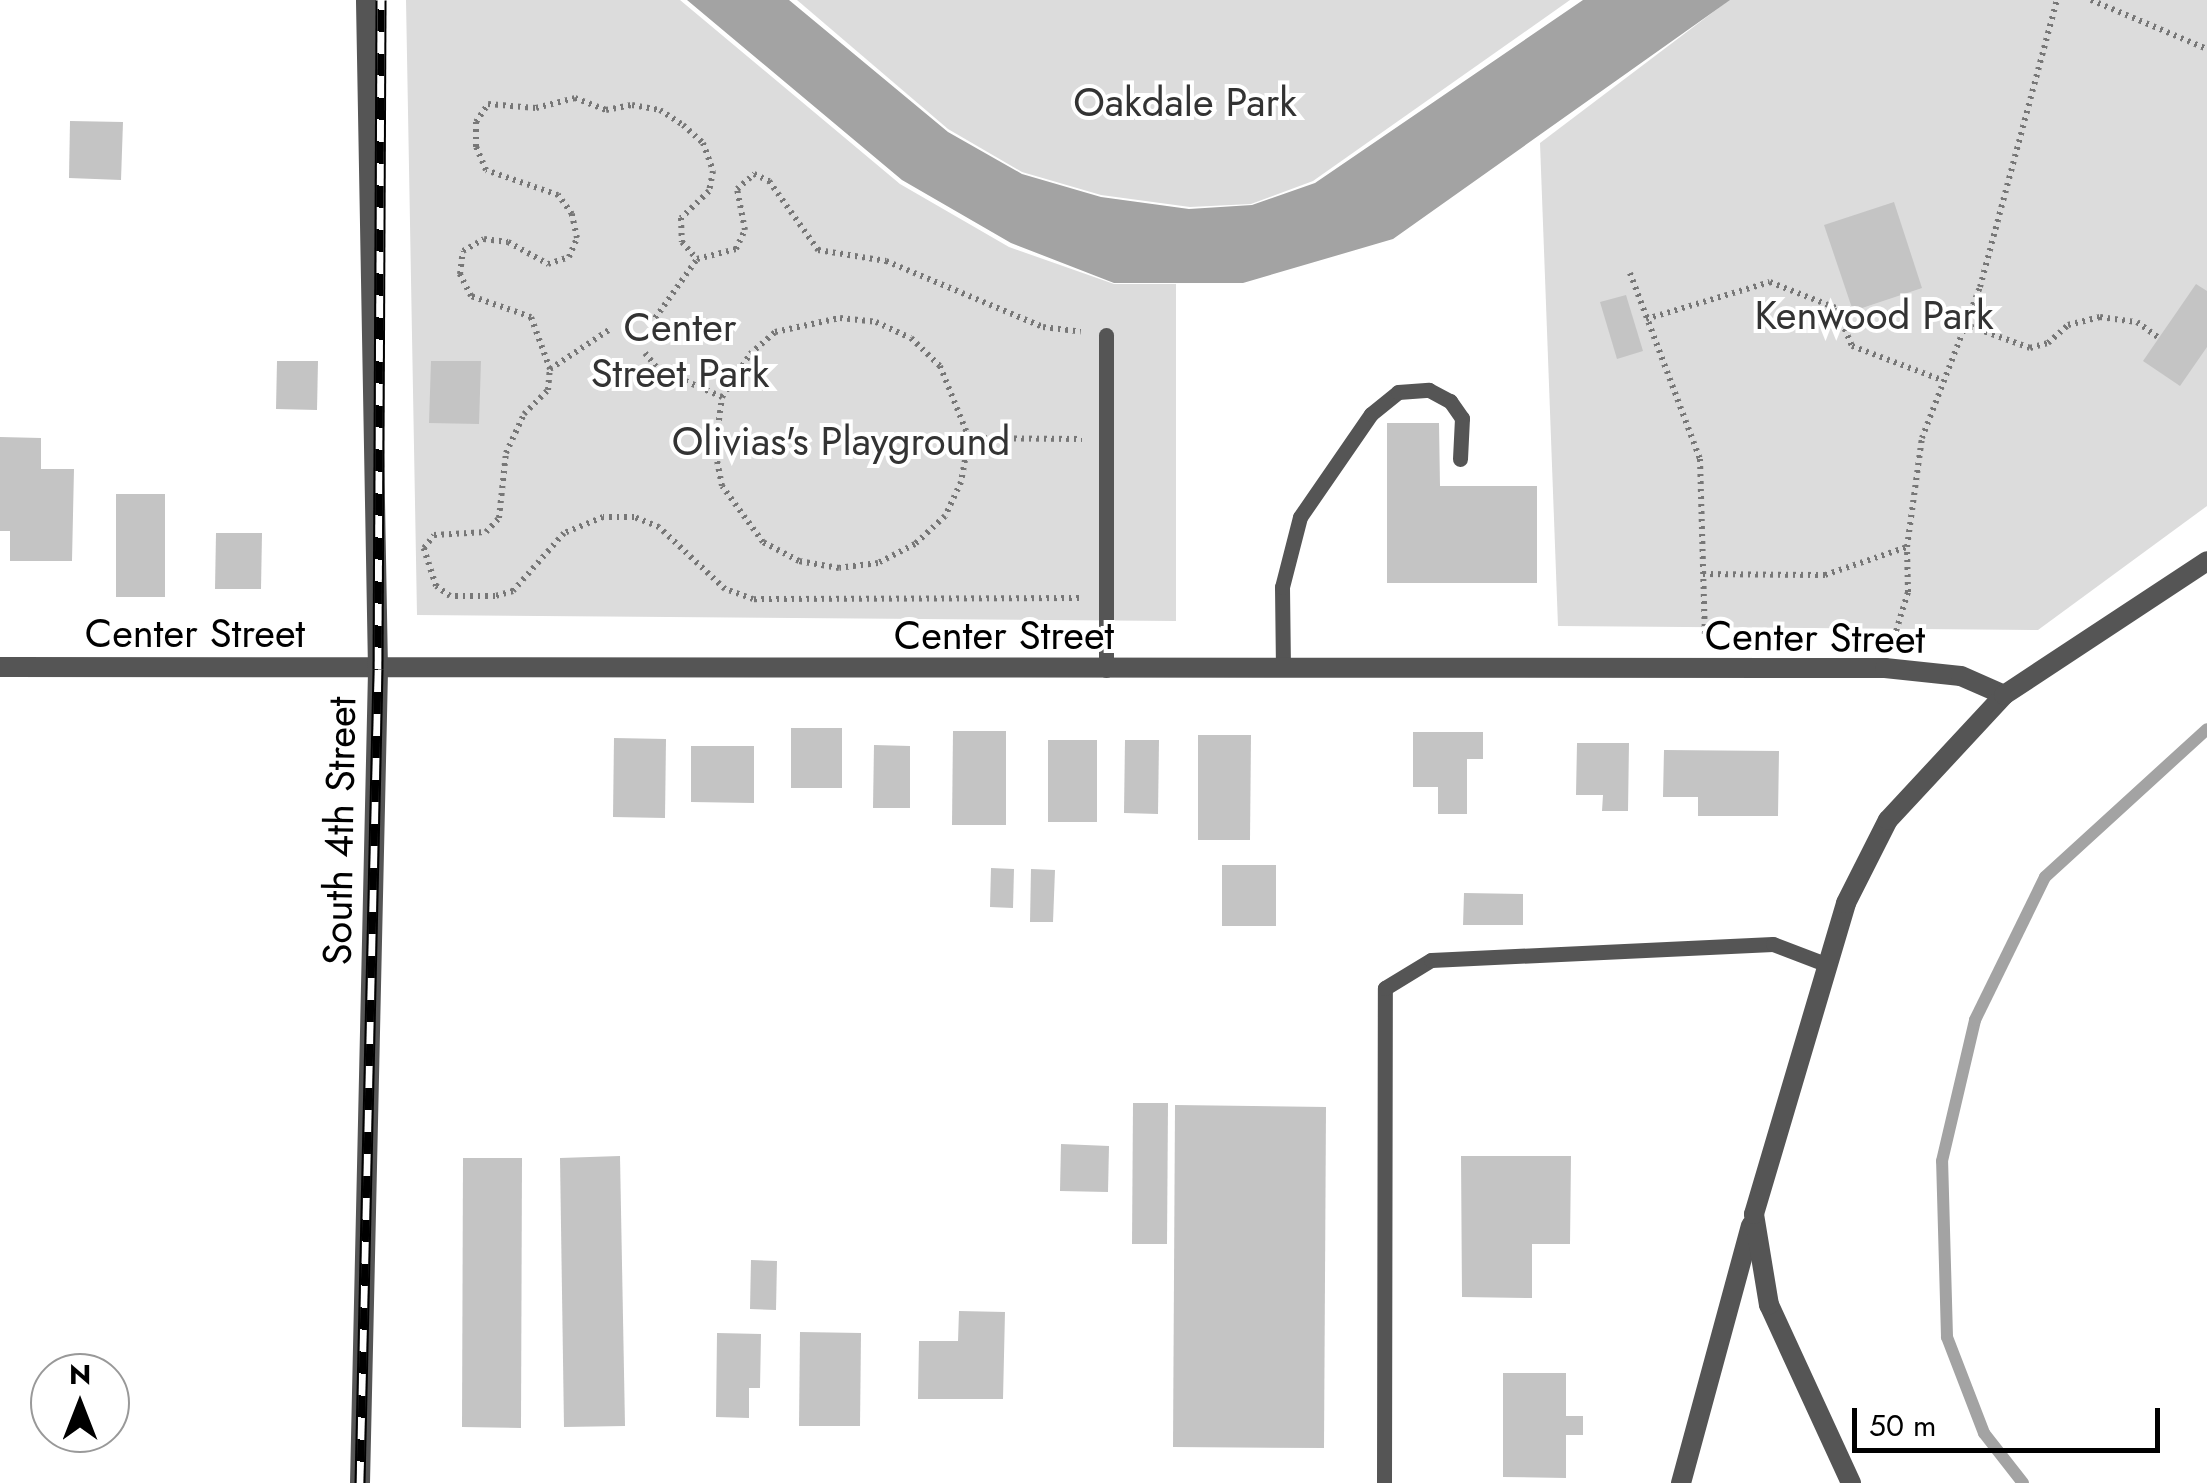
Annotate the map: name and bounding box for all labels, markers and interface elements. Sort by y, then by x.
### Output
park label: Oakdale Park [1073,78,1297,126]
park label: Kenwood Park [1754,291,1994,339]
park label: Center Street Park [591,303,769,397]
park label: Olivias's Playground [672,417,1010,465]
street label: Center Street [85,609,305,657]
street label: Center Street [894,611,1114,659]
street label: Center Street [1704,611,1926,663]
street label: South 4th Street [313,696,365,966]
north arrow [30,1353,130,1453]
text: N [69,1354,91,1395]
scale bar [1857,1388,2164,1450]
text: 50 m [1869,1404,1936,1447]

